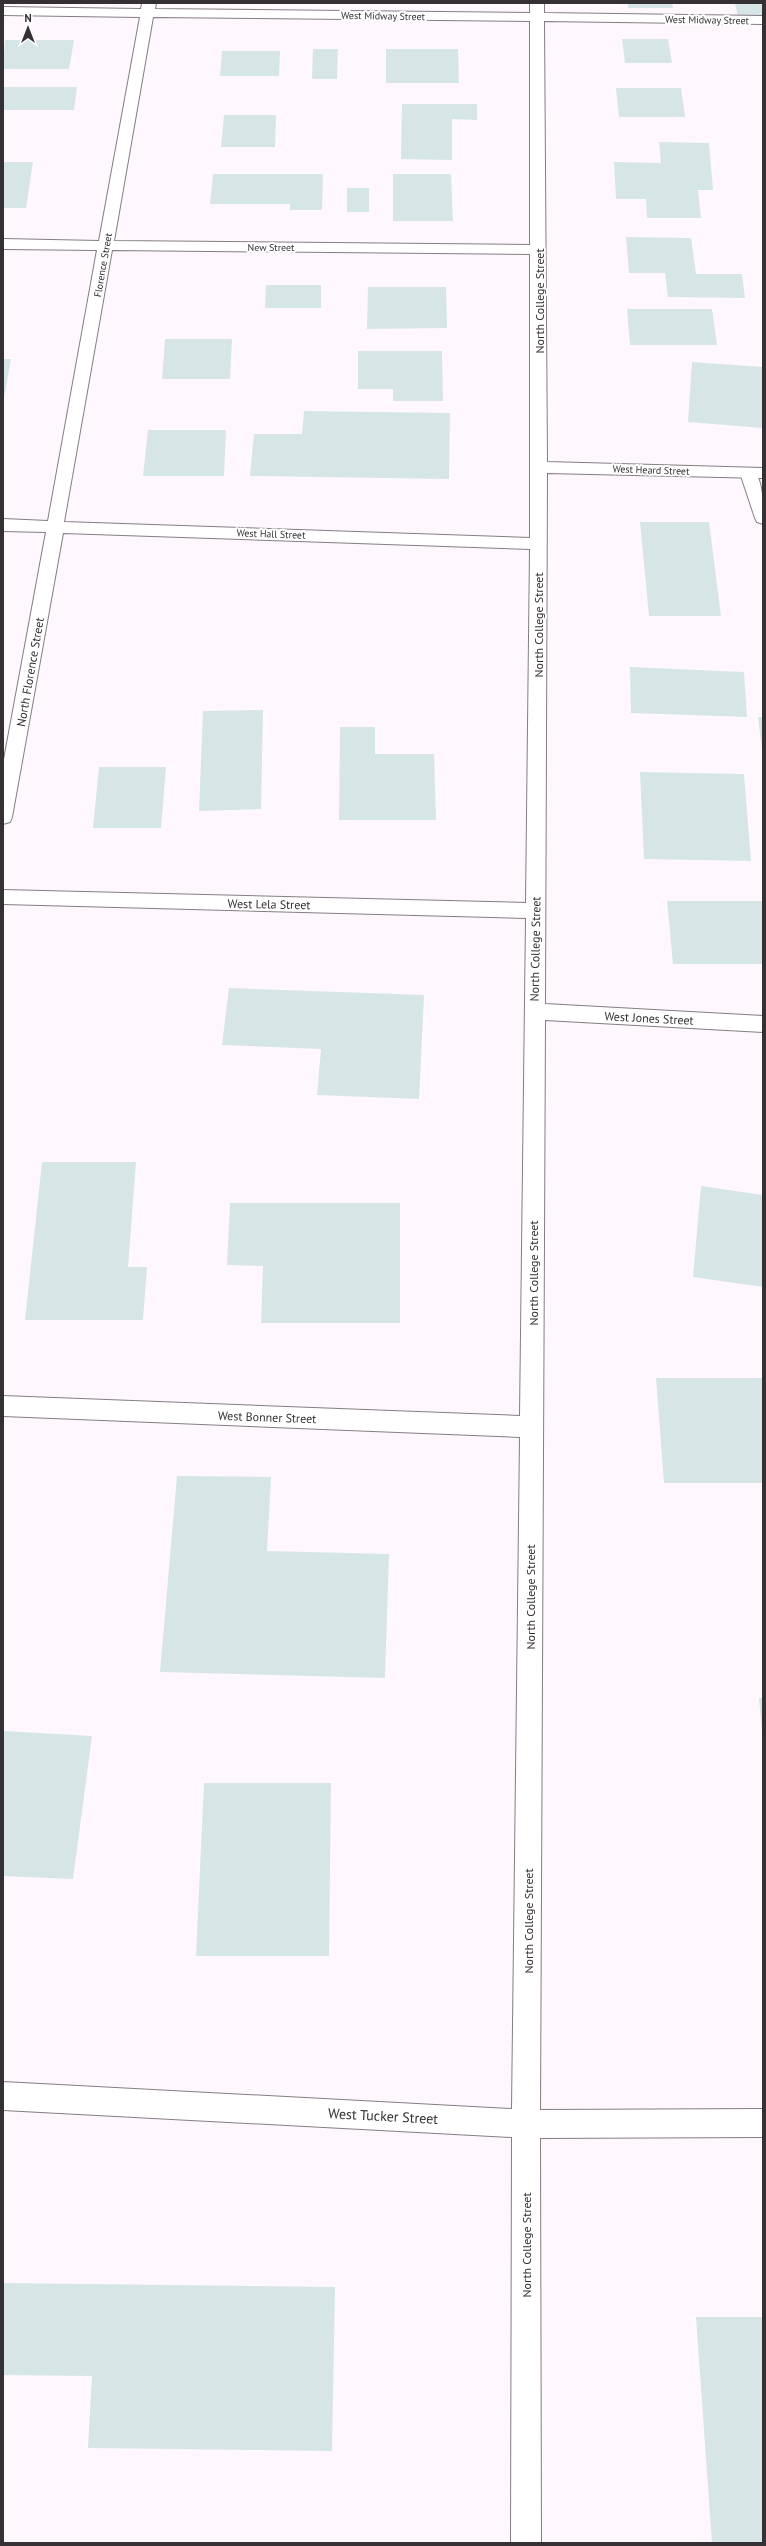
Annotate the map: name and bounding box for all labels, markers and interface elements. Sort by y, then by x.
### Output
north arrow [8,8,48,48]
street label: West Midway Street [341,9,426,23]
text: N [24,11,32,25]
street label: West Midway Street [665,13,750,27]
street label: Florence Street [91,231,115,298]
street label: New Street [247,241,295,254]
street label: North College Street [532,248,547,354]
street label: West Heard Street [612,462,690,478]
street label: West Hall Street [236,526,306,542]
street label: North College Street [531,572,546,678]
street label: North Florence Street [13,616,47,728]
street label: West Lela Street [227,896,311,912]
street label: North College Street [527,896,543,1002]
street label: West Jones Street [604,1008,694,1028]
street label: North College Street [526,1220,541,1326]
street label: West Bonner Street [218,1408,316,1426]
street label: North College Street [523,1544,538,1650]
street label: North College Street [521,1868,536,1974]
street label: West Tucker Street [328,2104,439,2128]
street label: North College Street [519,2192,534,2298]

